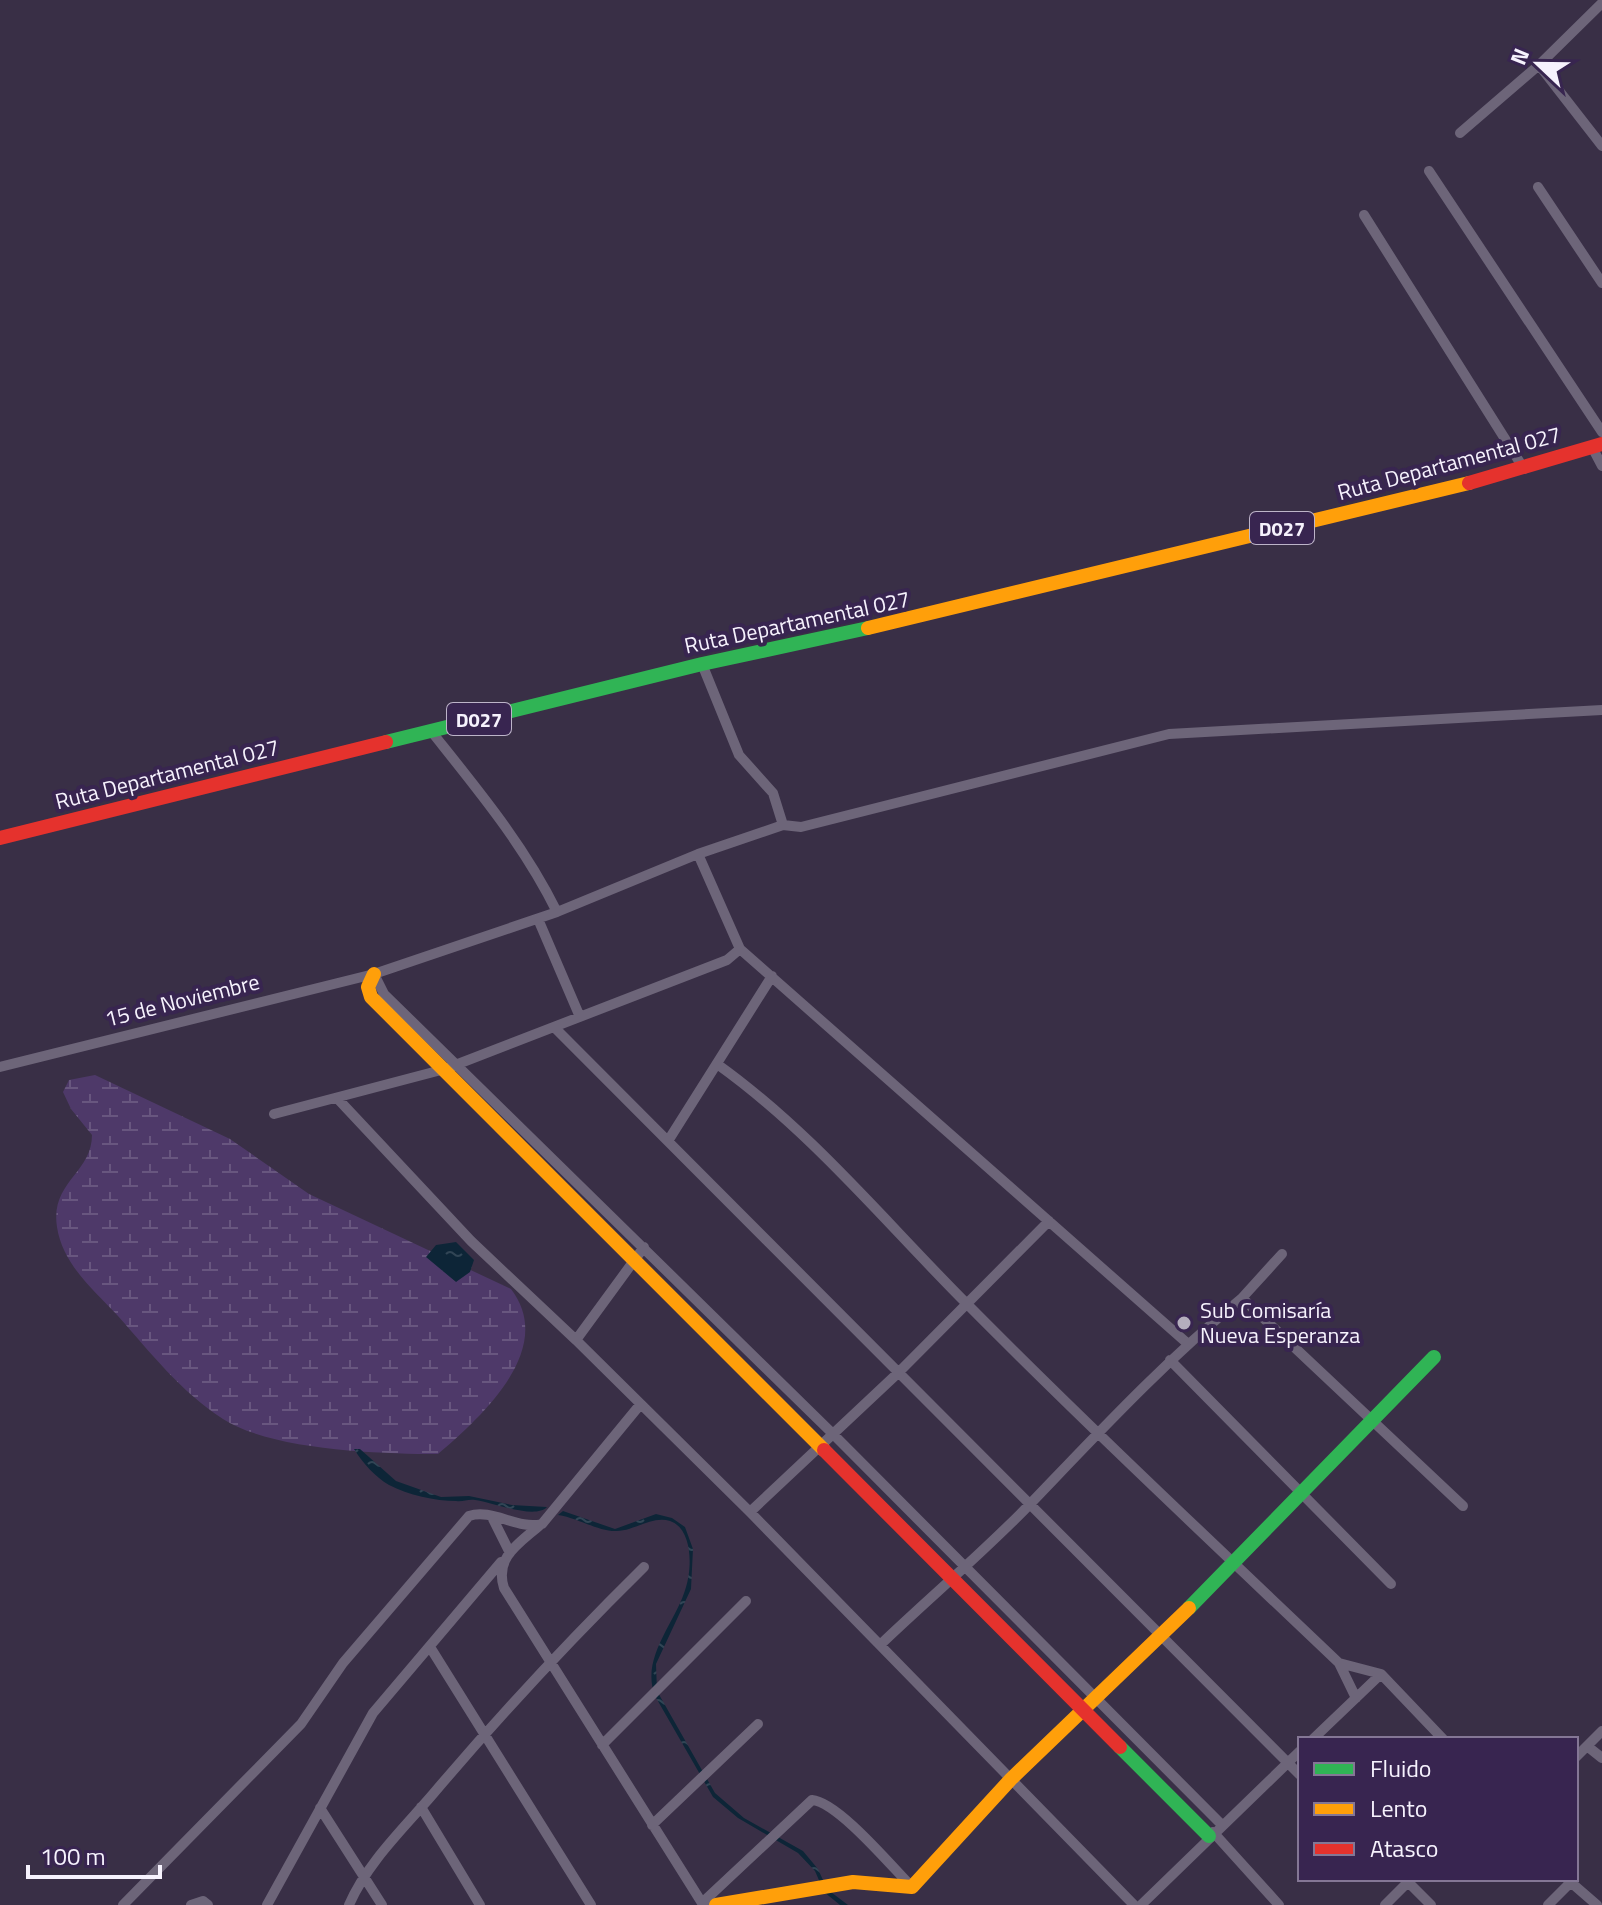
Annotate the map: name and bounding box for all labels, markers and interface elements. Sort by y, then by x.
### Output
north arrow [1498,24,1578,104]
text: N [1501,43,1538,70]
street label: Ruta Departamental 027 [1334,417,1564,509]
road number: D027 [1250,512,1314,544]
street label: Ruta Departamental 027 [681,581,913,663]
road number: D027 [447,703,511,735]
street label: Ruta Departamental 027 [51,730,283,818]
street label: 15 de Noviembre [101,964,263,1036]
place label: Sub Comisaría Nueva Esperanza [1200,1293,1360,1352]
marker: Sub Comisaría Nueva Esperanza [1175,1314,1193,1332]
legend [1298,1737,1578,1881]
text: Fluido [1370,1750,1432,1786]
text: Lento [1370,1790,1427,1826]
scale bar [28,1829,160,1879]
text: Atasco [1370,1830,1439,1866]
text: 100 m [40,1838,106,1874]

